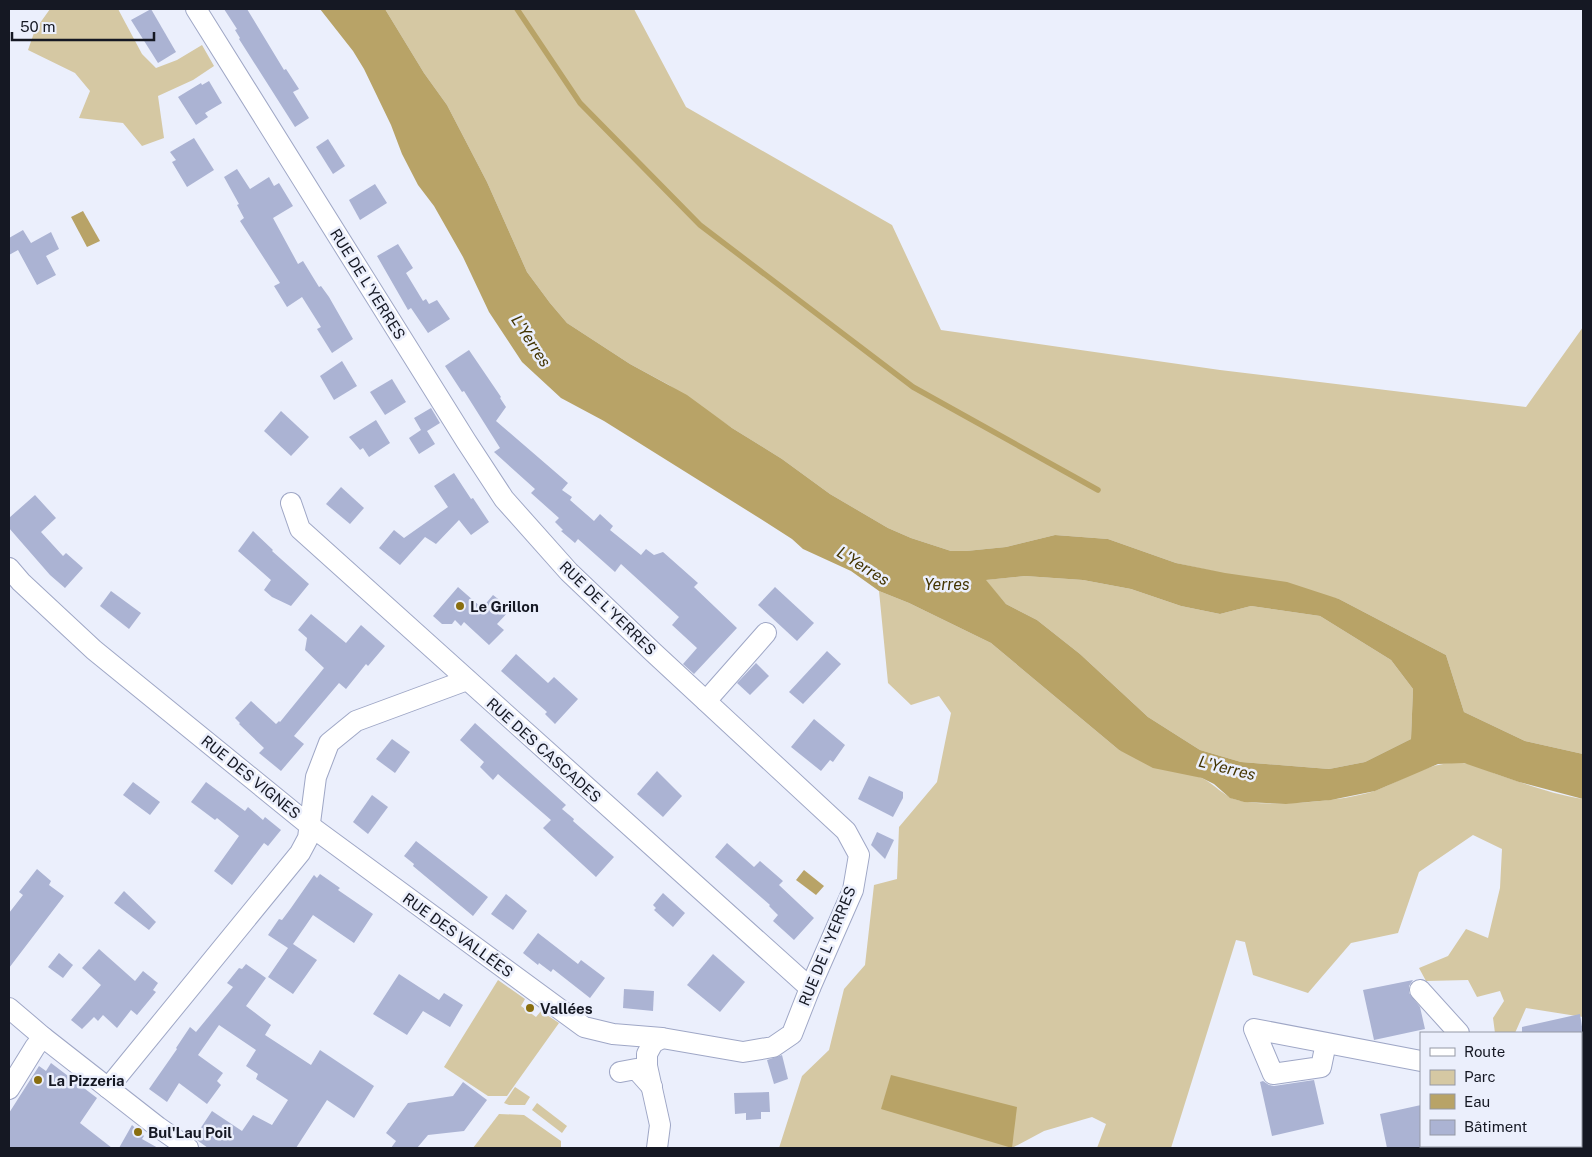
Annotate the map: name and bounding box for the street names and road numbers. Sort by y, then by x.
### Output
street label: RUE DE L'YERRES [327,226,409,342]
street label: RUE DE L'YERRES [556,558,660,658]
street label: RUE DES CASCADES [483,694,605,806]
street label: RUE DES VIGNES [198,732,304,822]
street label: RUE DE L'YERRES [795,884,859,1008]
street label: RUE DES VALLÉES [400,889,516,981]

